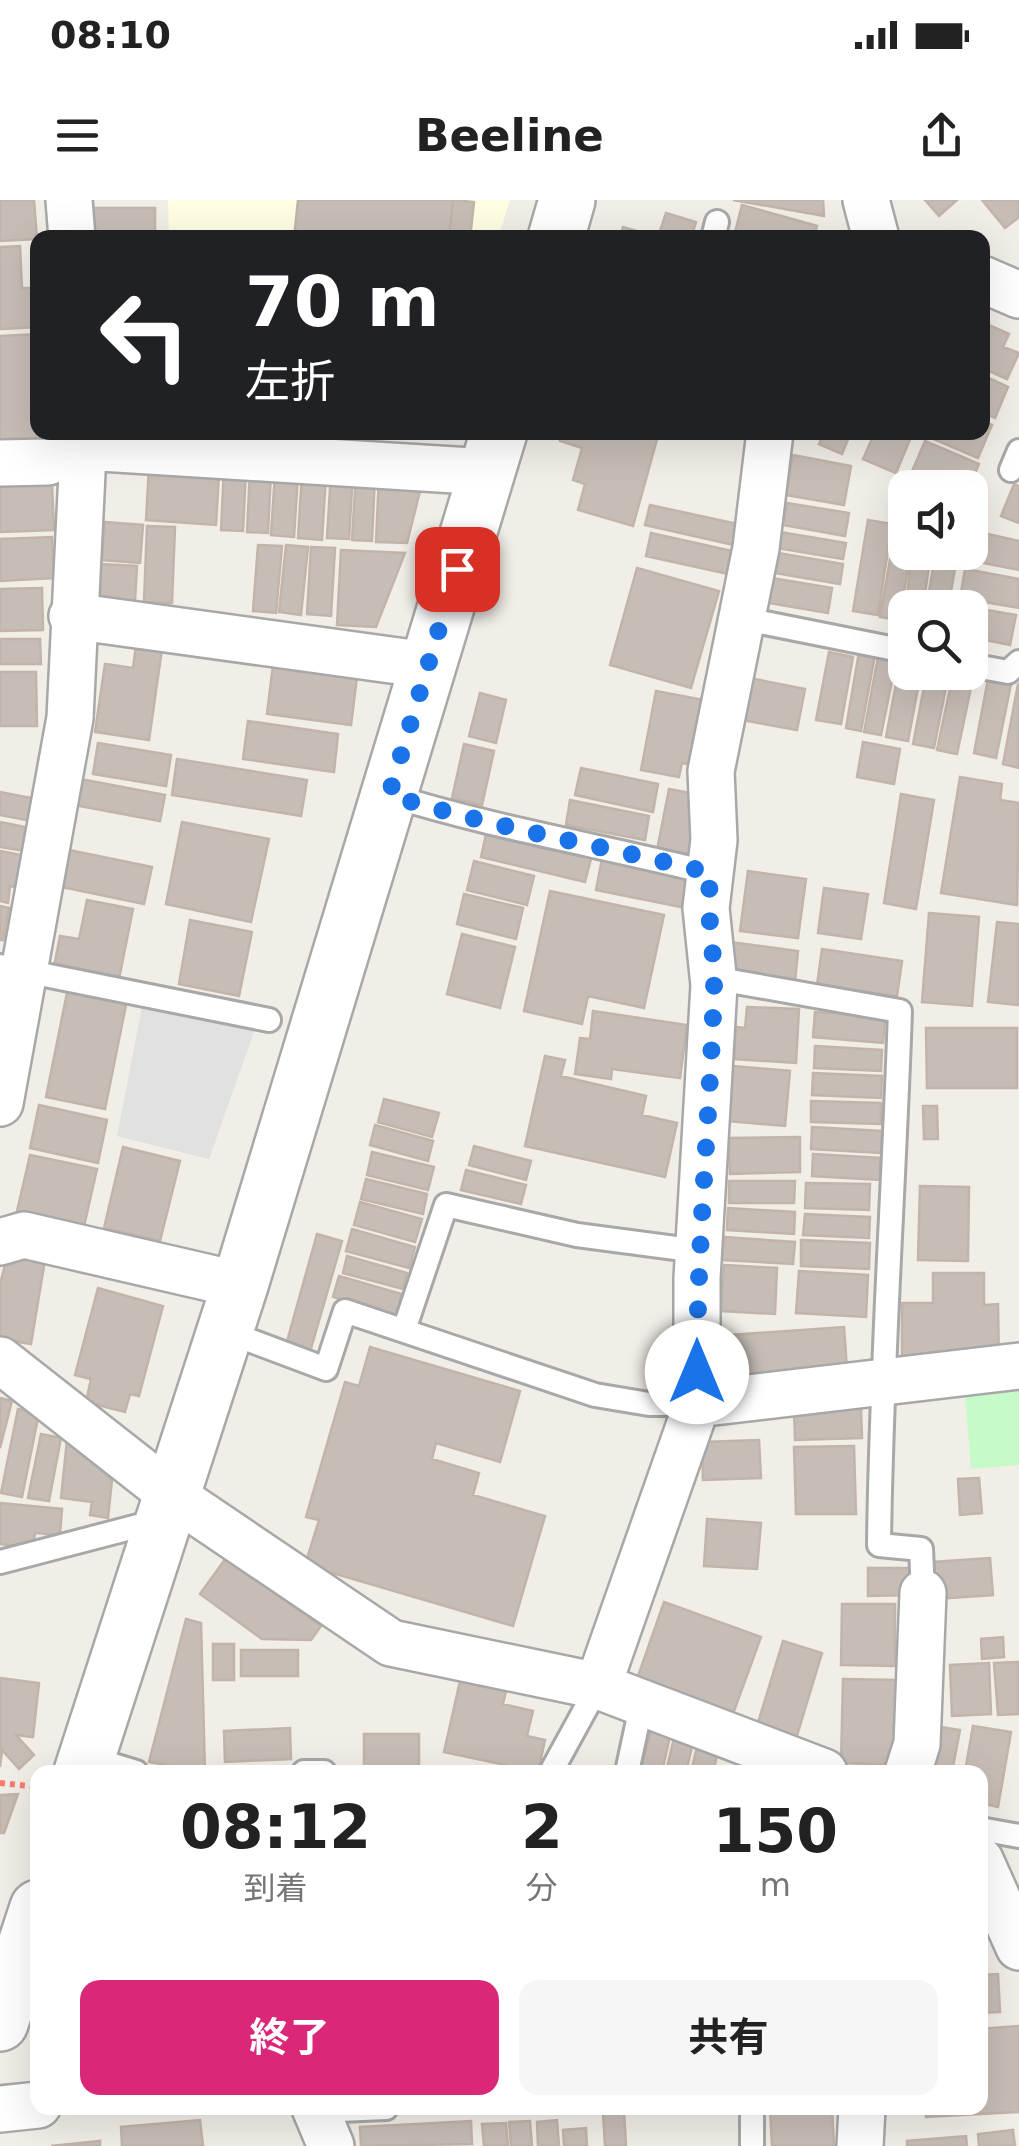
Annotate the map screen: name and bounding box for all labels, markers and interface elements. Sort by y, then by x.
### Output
text: 08:10 [50,13,171,57]
icon: menu [50,108,105,163]
icon: share [914,108,969,163]
text: Beeline [415,109,604,162]
text: 70 m [245,261,440,343]
icon: left [80,270,210,400]
text: 左折 [245,355,335,408]
map controls [888,470,988,690]
button: sound [888,470,988,570]
pin [415,527,500,612]
icon: arrive [430,542,485,597]
button: search [888,590,988,690]
position arrow [645,1320,749,1424]
text: 08:12 [180,1792,371,1862]
text: 2 [521,1792,563,1862]
text: 150 [713,1796,838,1866]
text: m [760,1866,791,1904]
text: 到着 [243,1869,308,1907]
text: 分 [526,1869,558,1907]
button: 終了 [80,1980,499,2095]
button: 共有 [519,1980,938,2095]

